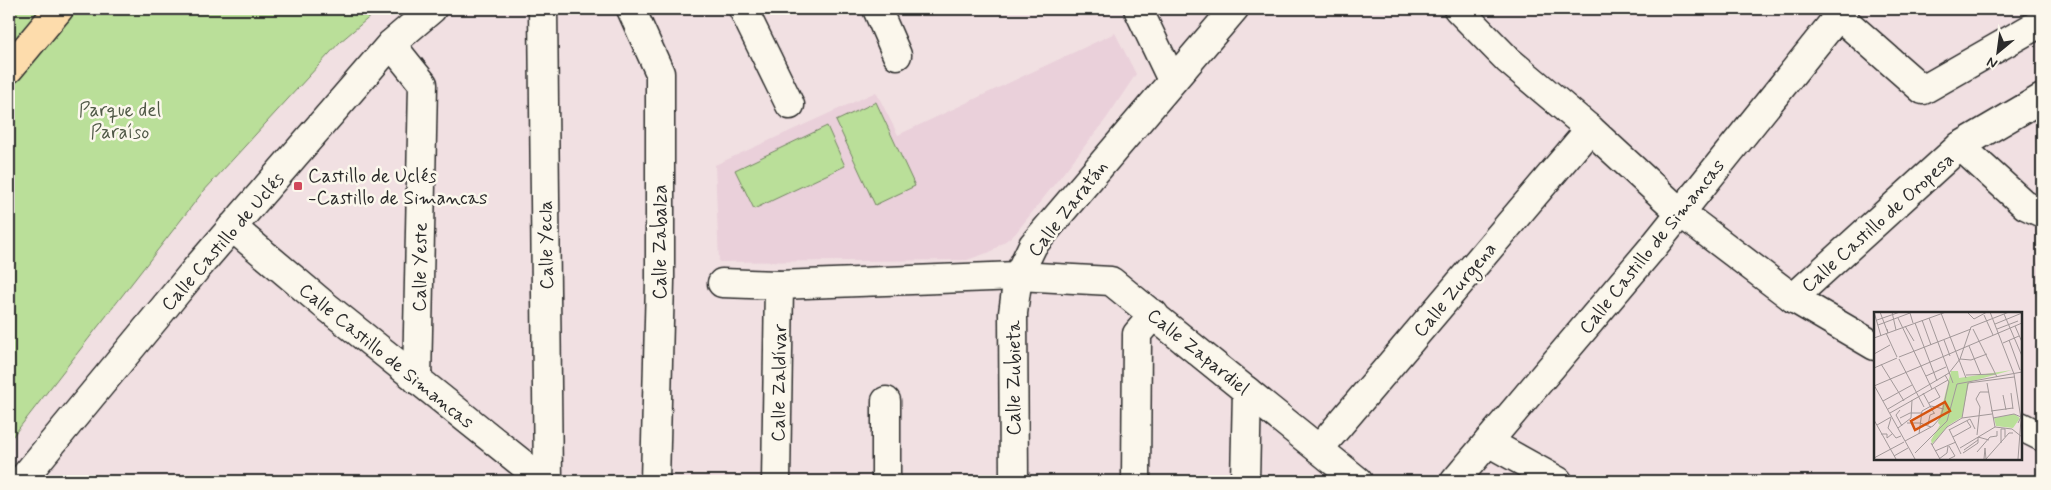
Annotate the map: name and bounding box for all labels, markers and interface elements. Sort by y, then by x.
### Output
north arrow [1974,28,2024,78]
text: N [1984,52,2001,73]
park label: Parque del Paraíso [79,98,162,145]
street label: Calle Castillo de Oropesa [1796,148,1960,298]
street label: Calle Castillo de Simancas [1574,154,1731,340]
street label: Calle Zaratán [1023,155,1114,262]
place label: Castillo de Uclés -Castillo de Simancas [308,164,488,211]
street label: Calle Castillo de Uclés [156,167,291,317]
marker: Castillo de Uclés -Castillo de Simancas [292,180,304,192]
street label: Calle Zabalza [648,184,673,300]
street label: Calle Yecla [533,200,560,290]
street label: Calle Yeste [407,222,434,312]
street label: Calle Zurgena [1408,237,1504,344]
street label: Calle Castillo de Simancas [293,278,479,435]
street label: Calle Zapardiel [1142,303,1255,401]
inset map [1874,312,2021,460]
street label: Calle Zubieta [1002,320,1027,436]
street label: Calle Zaldívar [766,324,793,442]

